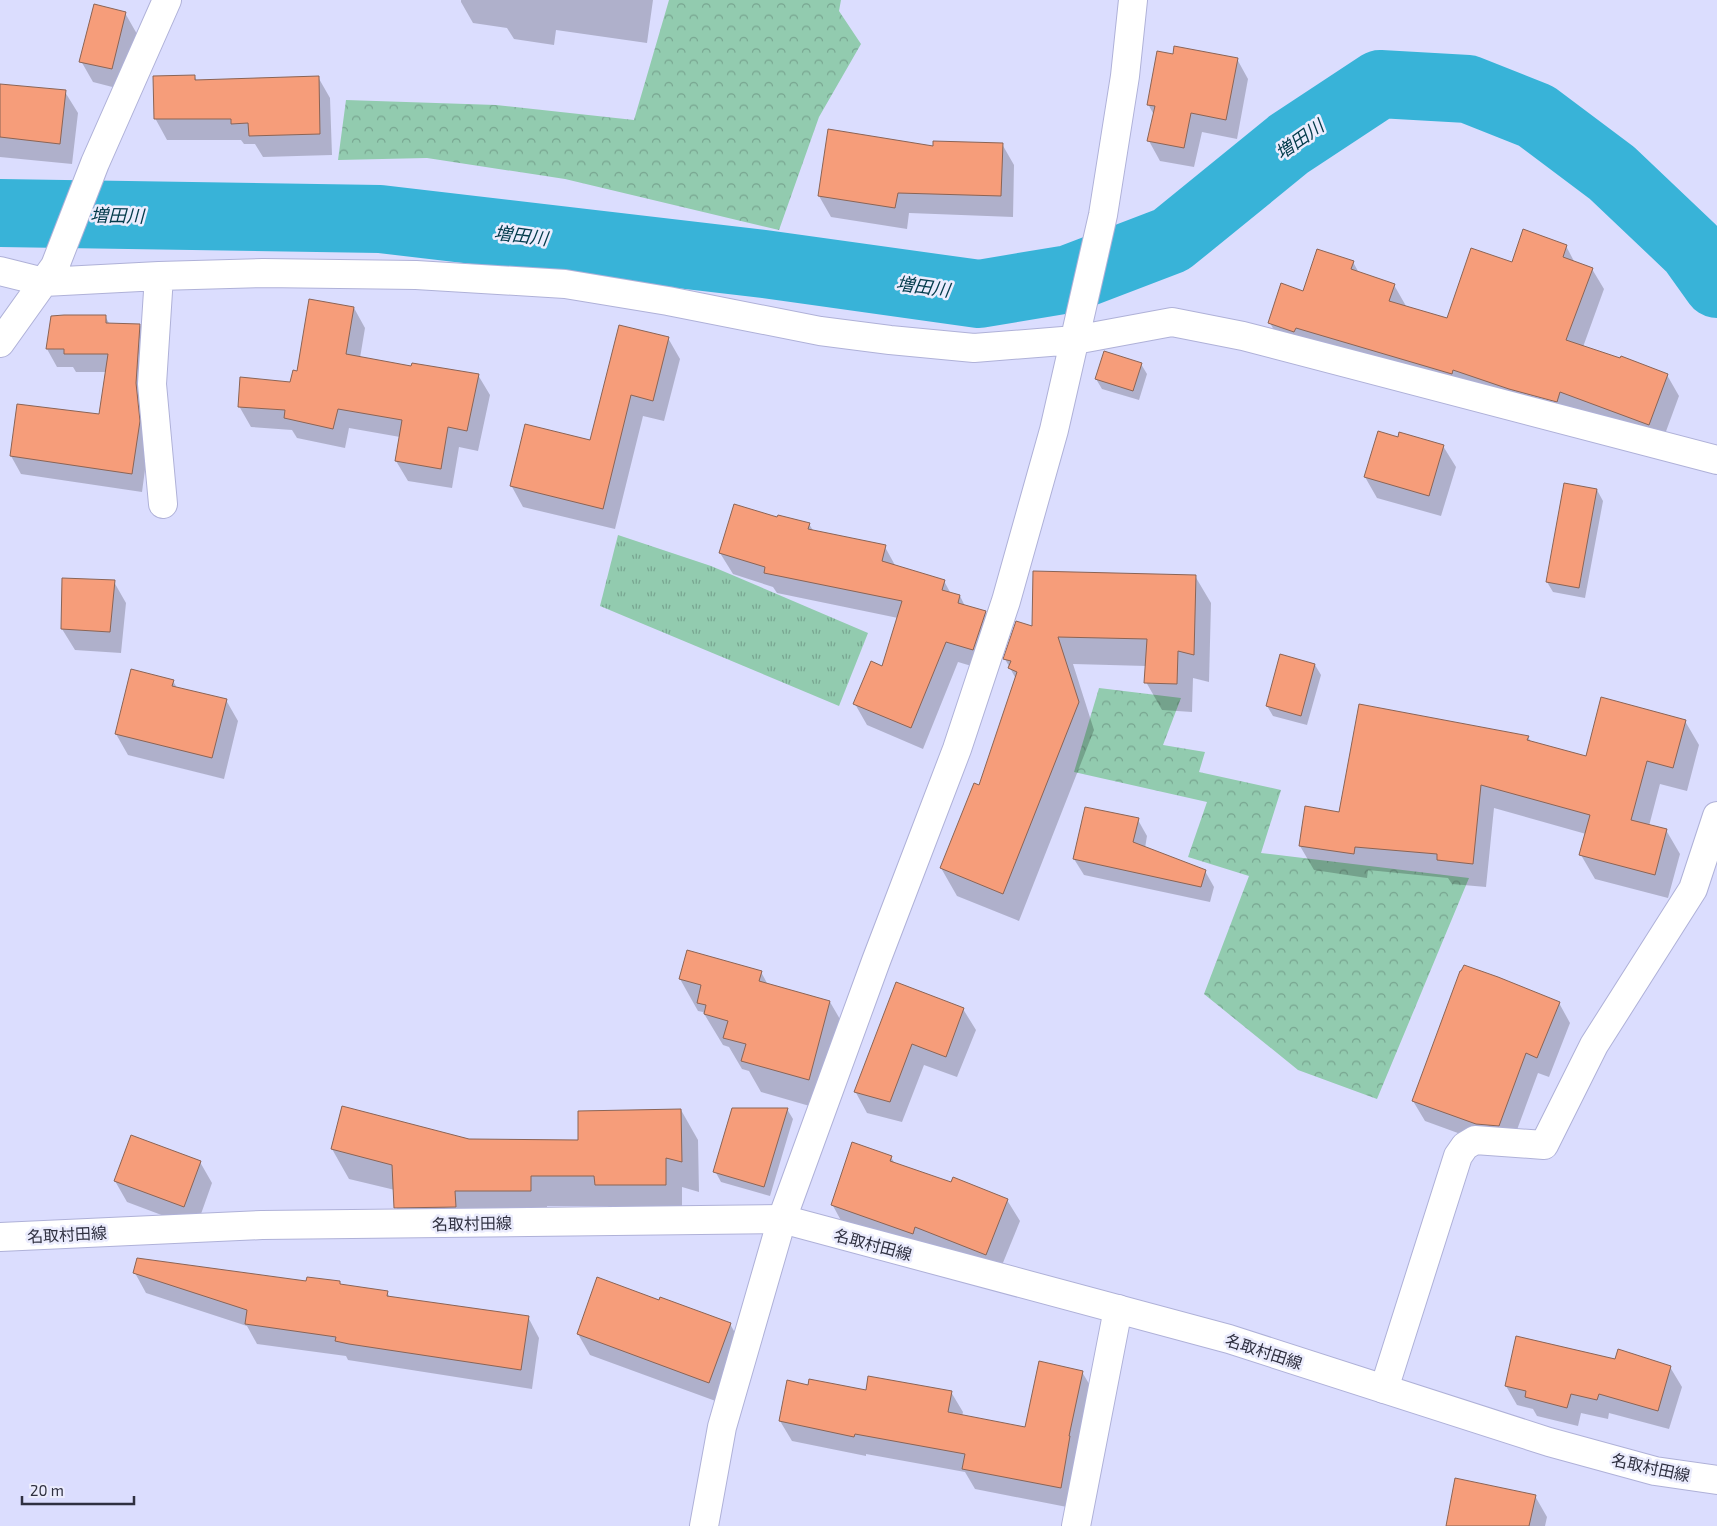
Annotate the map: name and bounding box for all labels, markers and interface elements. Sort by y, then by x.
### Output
water label: 増田川 [1271,113,1329,163]
water label: 増田川 [90,204,146,227]
water label: 増田川 [493,221,551,249]
water label: 増田川 [895,271,953,301]
street label: 名取村田線 [432,1213,512,1233]
street label: 名取村田線 [27,1222,107,1246]
street label: 名取村田線 [832,1224,914,1264]
street label: 名取村田線 [1223,1330,1305,1372]
street label: 名取村田線 [1610,1449,1692,1485]
scale bar [22,1474,135,1506]
text: 20 m [30,1481,64,1499]

